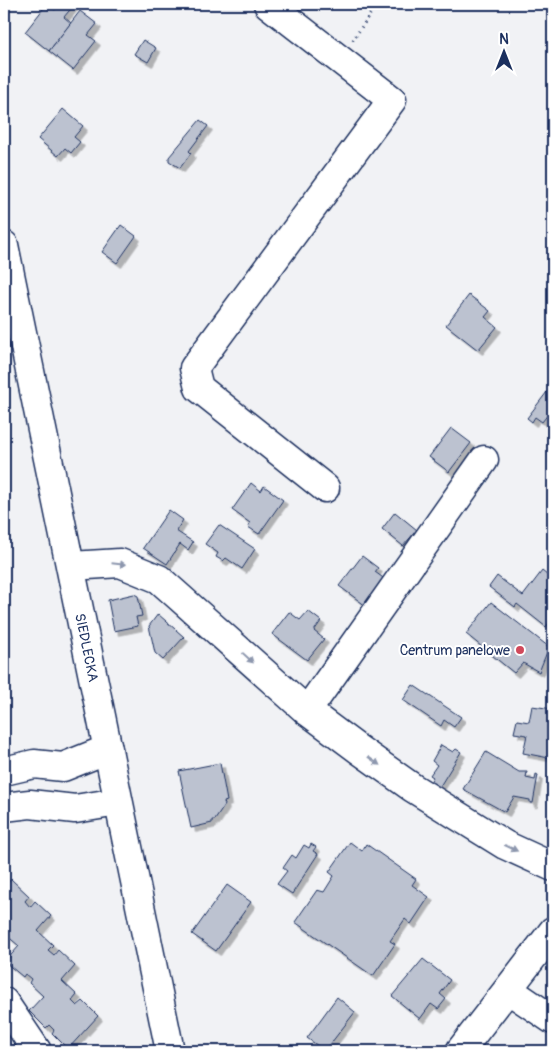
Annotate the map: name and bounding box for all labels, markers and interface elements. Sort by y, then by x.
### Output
north arrow [480,28,530,78]
text: N [499,31,509,48]
one-way arrow [111,560,127,568]
street label: SIEDLECKA [71,612,102,683]
place label: Centrum panelowe [400,642,510,659]
marker: Centrum panelowe [514,644,526,656]
one-way arrow [242,652,254,664]
one-way arrow [367,756,381,766]
one-way arrow [504,844,518,852]

